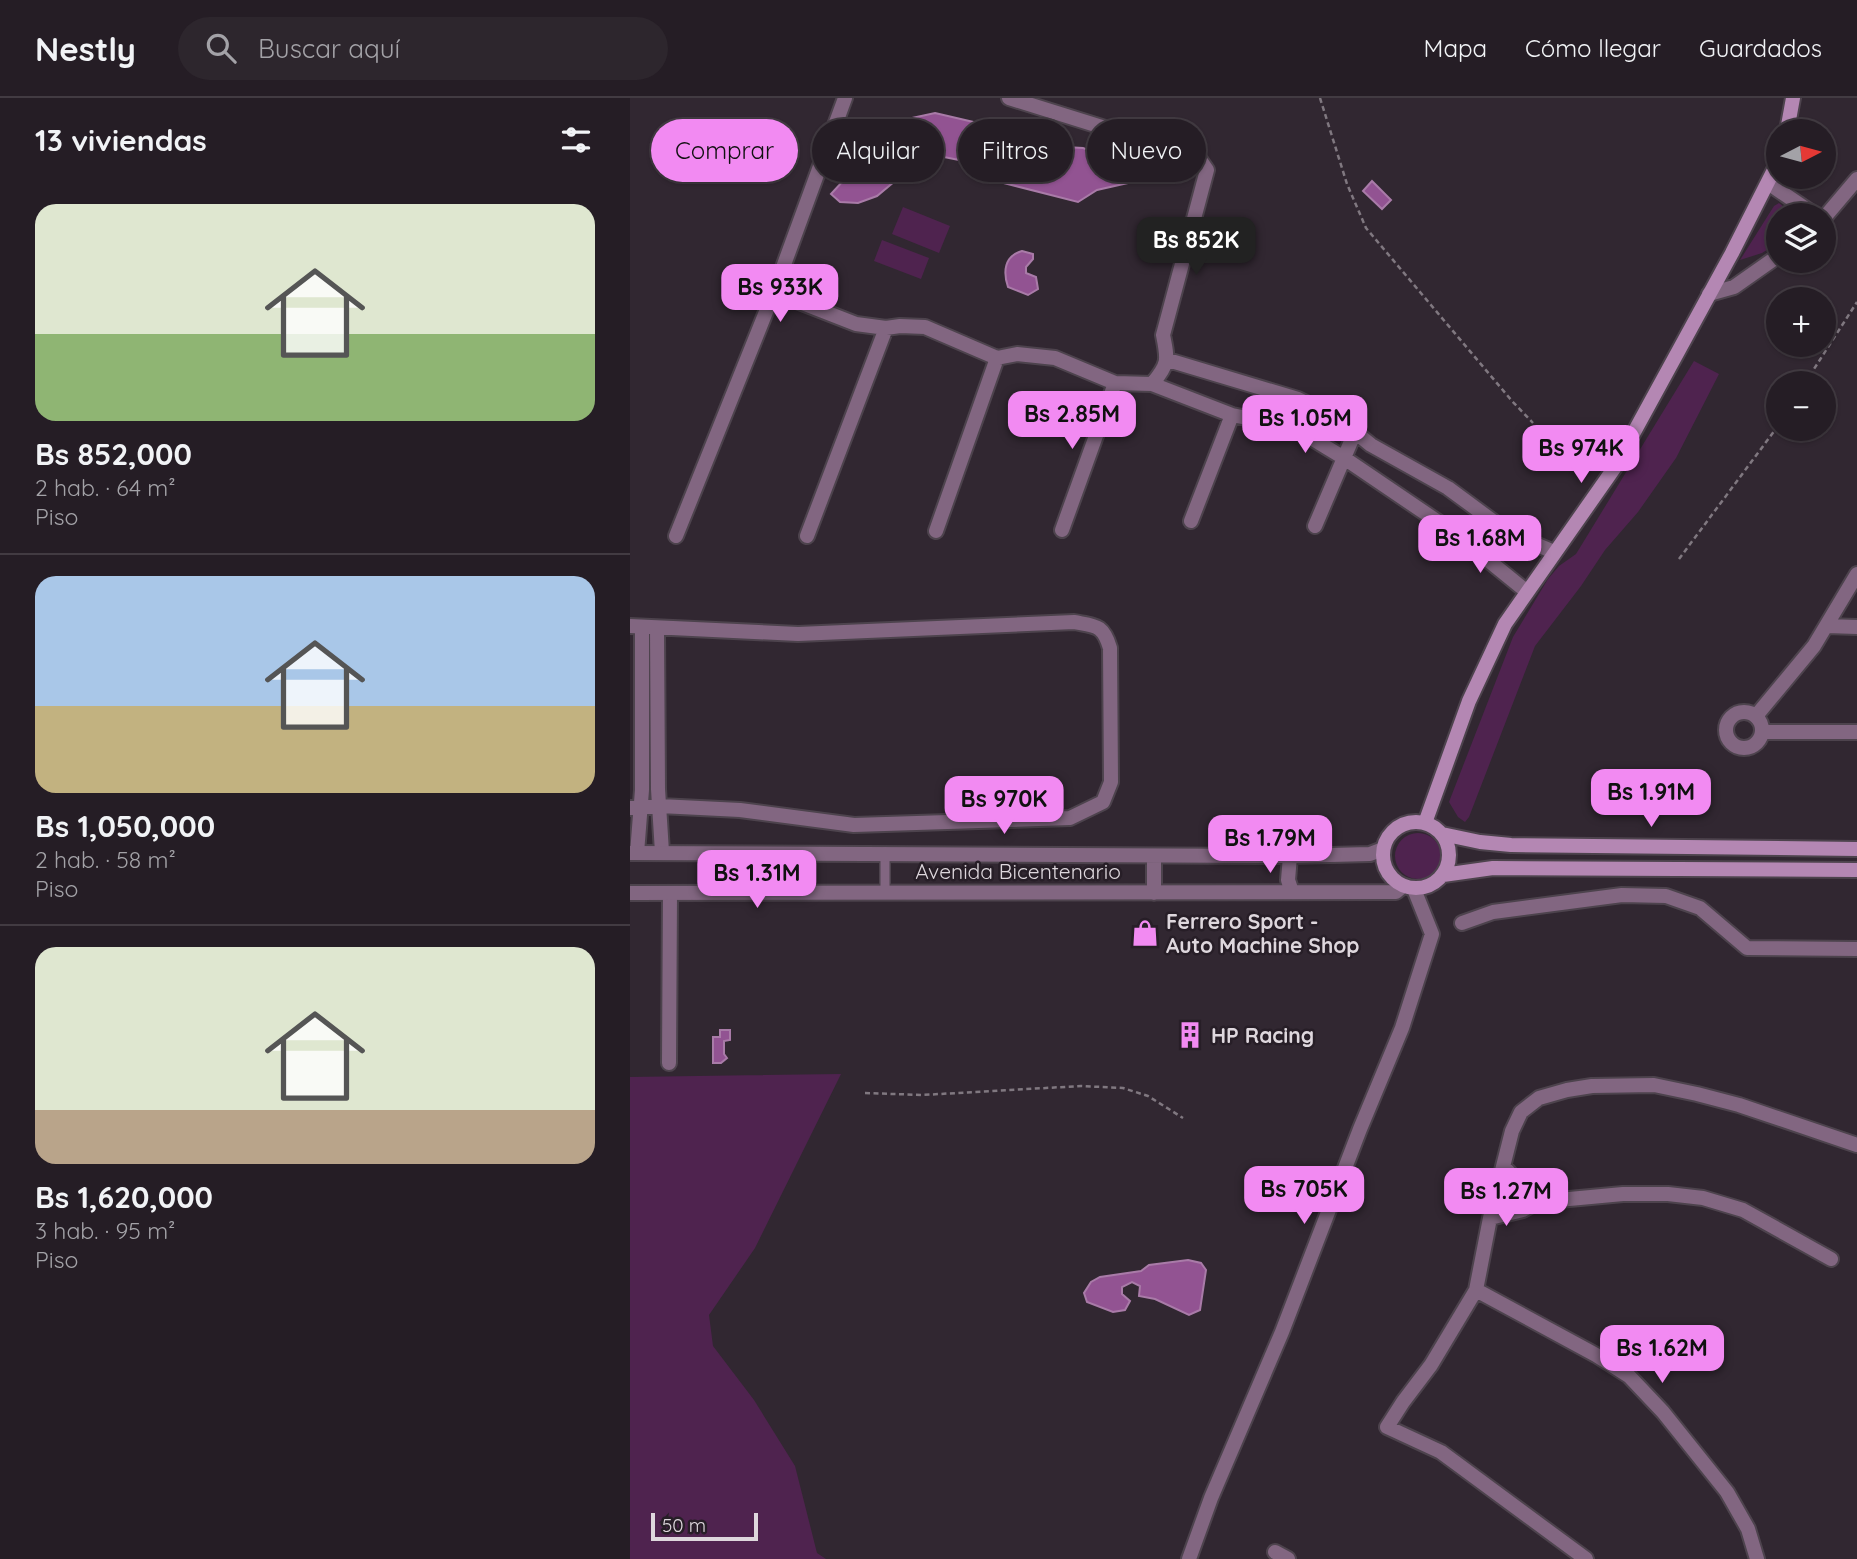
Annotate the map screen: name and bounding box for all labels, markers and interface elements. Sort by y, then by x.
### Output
search box [178,17,668,80]
text: Nestly [35,28,136,69]
icon: search [202,29,240,67]
text: Buscar aquí [258,32,400,65]
text: Mapa [1424,33,1487,63]
text: Cómo llegar [1525,33,1661,63]
text: Guardados [1699,33,1822,63]
chip: Comprar [651,119,798,182]
chip: Alquilar [812,119,944,182]
chip: Filtros [958,119,1073,182]
chip: Nuevo [1087,119,1206,182]
north arrow [1766,119,1836,189]
map controls [1766,119,1836,441]
text: 13 viviendas [35,121,207,159]
icon: filters [557,121,595,159]
button: layers [1766,203,1836,273]
pin: Bs 852K [1131,218,1261,277]
text: Bs 852K [1153,225,1239,254]
icon: home [252,250,378,376]
pin: Bs 933K [715,264,845,324]
text: Bs 933K [737,272,823,301]
button: + [1766,287,1836,357]
button: − [1766,371,1836,441]
pin: Bs 2.85M [1000,392,1144,451]
pin: Bs 1.05M [1233,396,1377,455]
text: Bs 2.85M [1024,399,1120,428]
text: Bs 1.05M [1258,403,1352,432]
pin: Bs 974K [1516,426,1646,485]
text: Bs 974K [1538,433,1624,462]
text: Bs 852,000 [35,435,192,473]
text: 2 hab. · 64 m² [35,473,176,502]
text: Piso [35,502,78,531]
pin: Bs 1.68M [1408,516,1552,575]
text: Bs 1.68M [1434,523,1526,552]
icon: home [252,622,378,748]
pin: Bs 1.91M [1579,770,1723,829]
pin: Bs 970K [939,776,1069,836]
text: Bs 1.91M [1607,777,1695,806]
text: Bs 970K [961,784,1047,813]
text: Bs 1,050,000 [35,807,215,845]
pin: Bs 1.79M [1198,816,1342,875]
text: Bs 1.79M [1224,823,1316,852]
text: 2 hab. · 58 m² [35,845,176,874]
pin: Bs 1.31M [685,850,829,910]
text: Bs 1.31M [713,858,801,887]
street label: Avenida Bicentenario [915,858,1121,884]
text: Piso [35,874,78,903]
place label: Ferrero Sport - Auto Machine Shop [1166,908,1360,958]
shop icon: Ferrero Sport - Auto Machine Shop [1130,918,1160,948]
icon: home [252,993,378,1119]
building icon: HP Racing [1175,1020,1205,1050]
place label: HP Racing [1211,1022,1314,1048]
pin: Bs 705K [1239,1166,1369,1226]
pin: Bs 1.27M [1434,1168,1578,1228]
text: Bs 705K [1260,1174,1348,1203]
text: Bs 1.27M [1460,1176,1552,1205]
text: Bs 1,620,000 [35,1178,213,1216]
text: 3 hab. · 95 m² [35,1216,175,1245]
text: Piso [35,1245,78,1274]
pin: Bs 1.62M [1590,1326,1734,1385]
text: Bs 1.62M [1616,1333,1708,1362]
scale bar [651,1510,758,1542]
text: 50 m [662,1513,706,1537]

